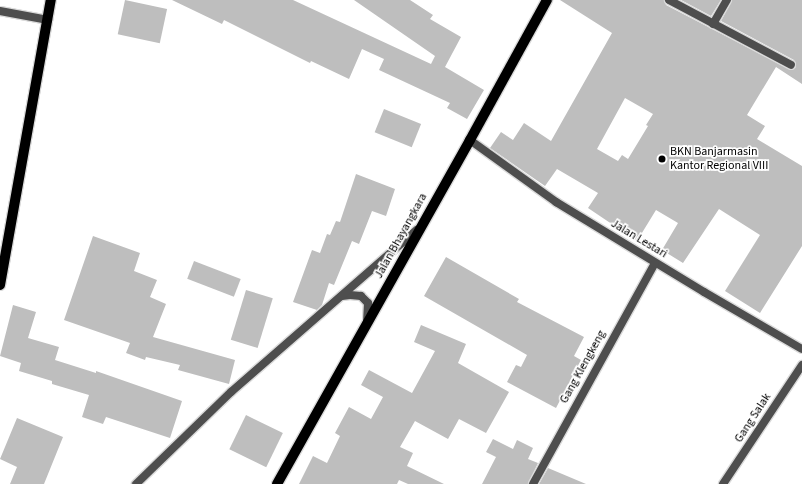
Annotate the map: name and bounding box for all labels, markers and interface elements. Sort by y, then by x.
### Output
place label: BKN Banjarmasin Kantor Regional VIII [670,145,768,173]
marker: BKN Banjarmasin Kantor Regional VIII [657,154,667,164]
street label: Jalan Bhayangkara [372,191,430,281]
street label: Jalan Lestari [608,217,670,261]
street label: Gang Klengkeng [557,328,609,406]
street label: Gang Salak [732,391,774,445]

